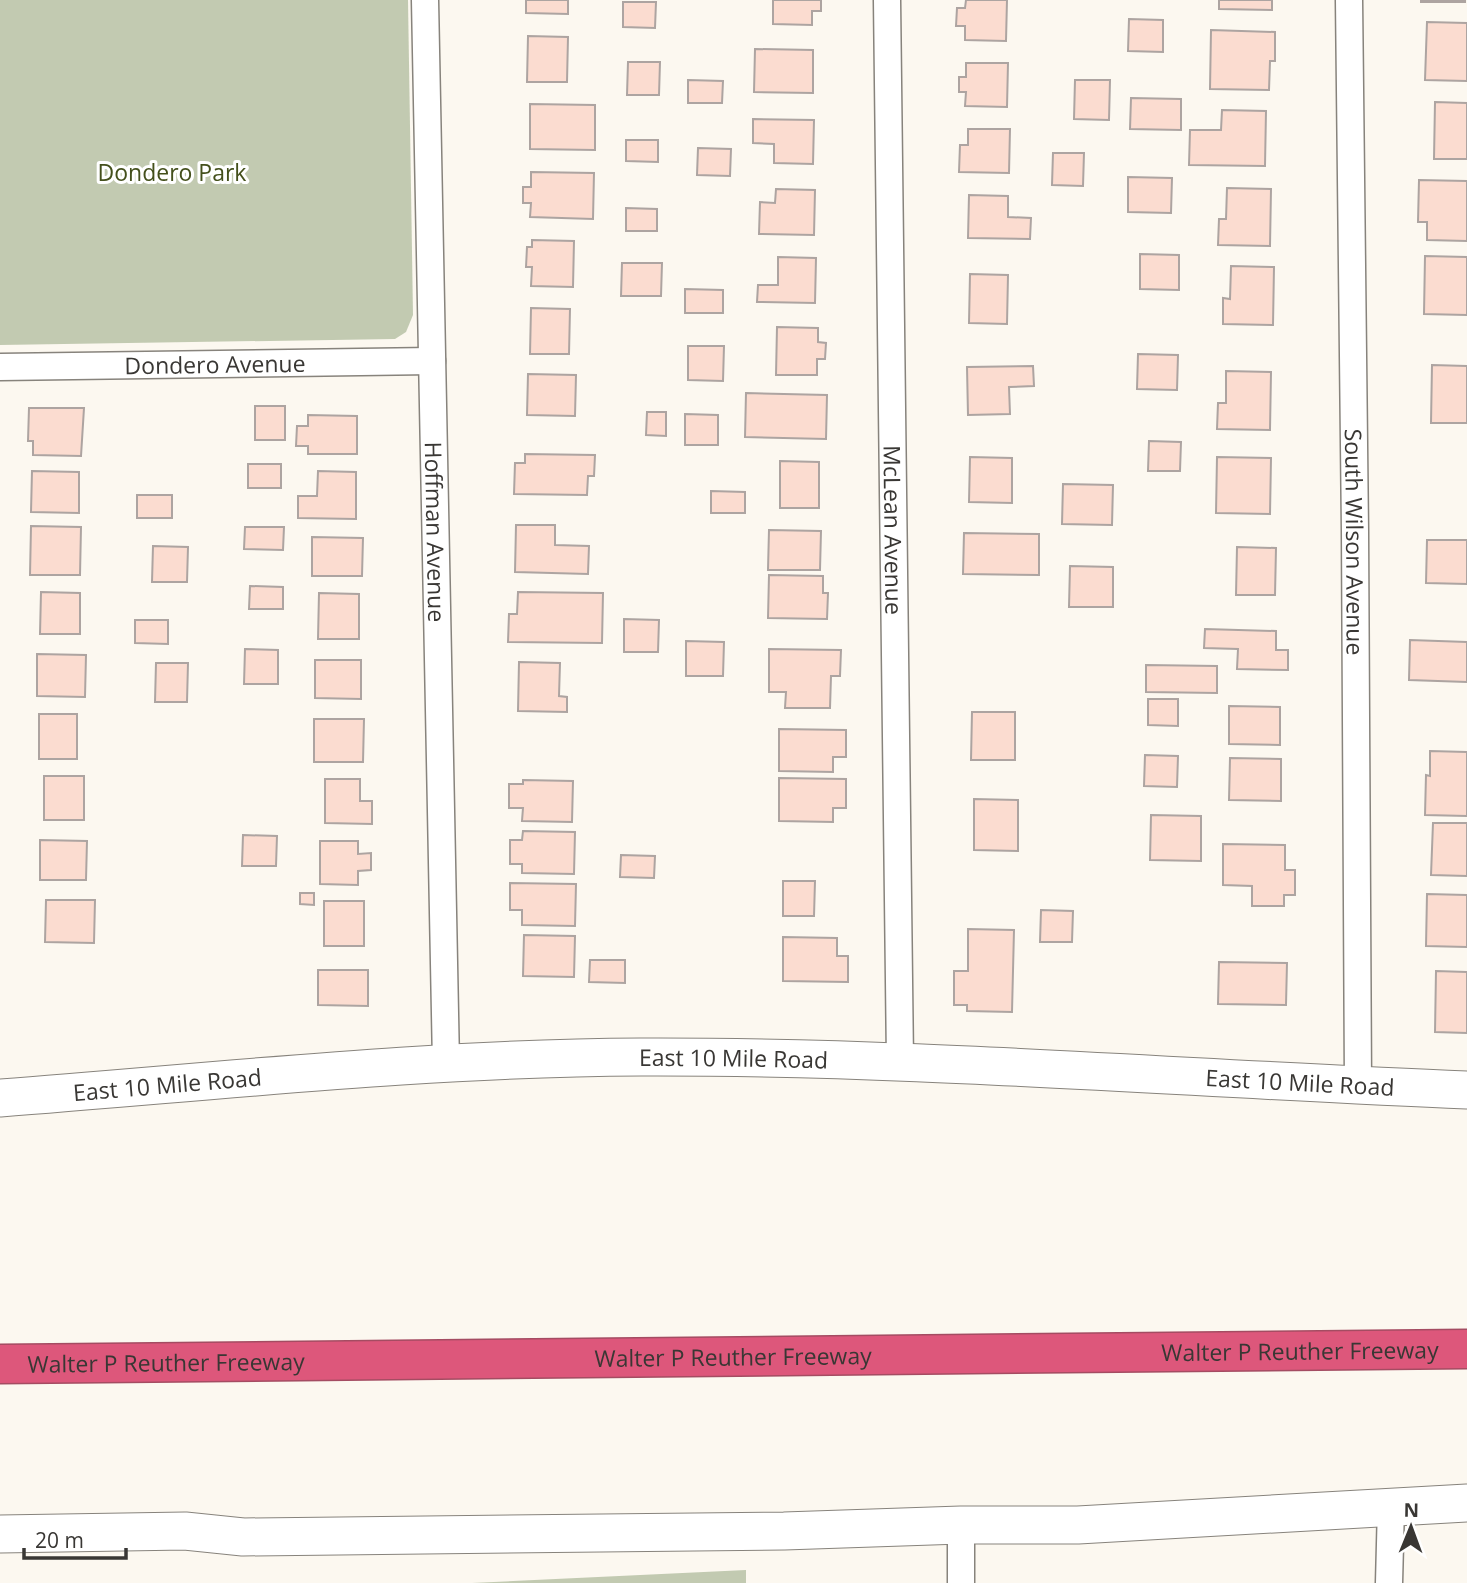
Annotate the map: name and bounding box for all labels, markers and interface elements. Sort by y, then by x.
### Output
park label: Dondero Park [98,156,246,188]
street label: Dondero Avenue [124,347,306,381]
street label: South Wilson Avenue [1338,428,1372,655]
street label: Hoffman Avenue [418,441,453,622]
street label: McLean Avenue [876,445,911,615]
street label: East 10 Mile Road [639,1041,829,1076]
street label: East 10 Mile Road [72,1061,263,1108]
street label: East 10 Mile Road [1205,1061,1395,1103]
street label: Walter P Reuther Freeway [1161,1333,1439,1368]
street label: Walter P Reuther Freeway [594,1339,872,1374]
street label: Walter P Reuther Freeway [27,1345,305,1380]
north arrow [1376,1492,1446,1562]
text: N [1403,1497,1419,1523]
scale bar [24,1516,126,1560]
text: 20 m [35,1526,84,1554]

